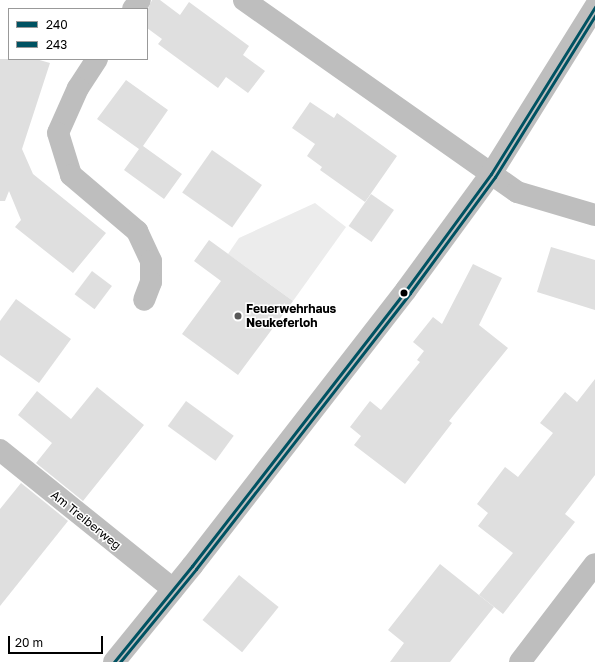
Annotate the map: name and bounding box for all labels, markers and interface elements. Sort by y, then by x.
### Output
legend [8,8,148,60]
text: 240 [46,17,68,32]
text: 243 [46,37,67,52]
unlabelled marker [399,288,409,298]
place label: Feuerwehrhaus Neukeferloh [246,302,336,330]
marker: Feuerwehrhaus Neukeferloh [233,311,243,321]
street label: Am Treiberweg [48,487,124,553]
scale bar [10,628,105,654]
text: 20 m [15,635,43,650]

